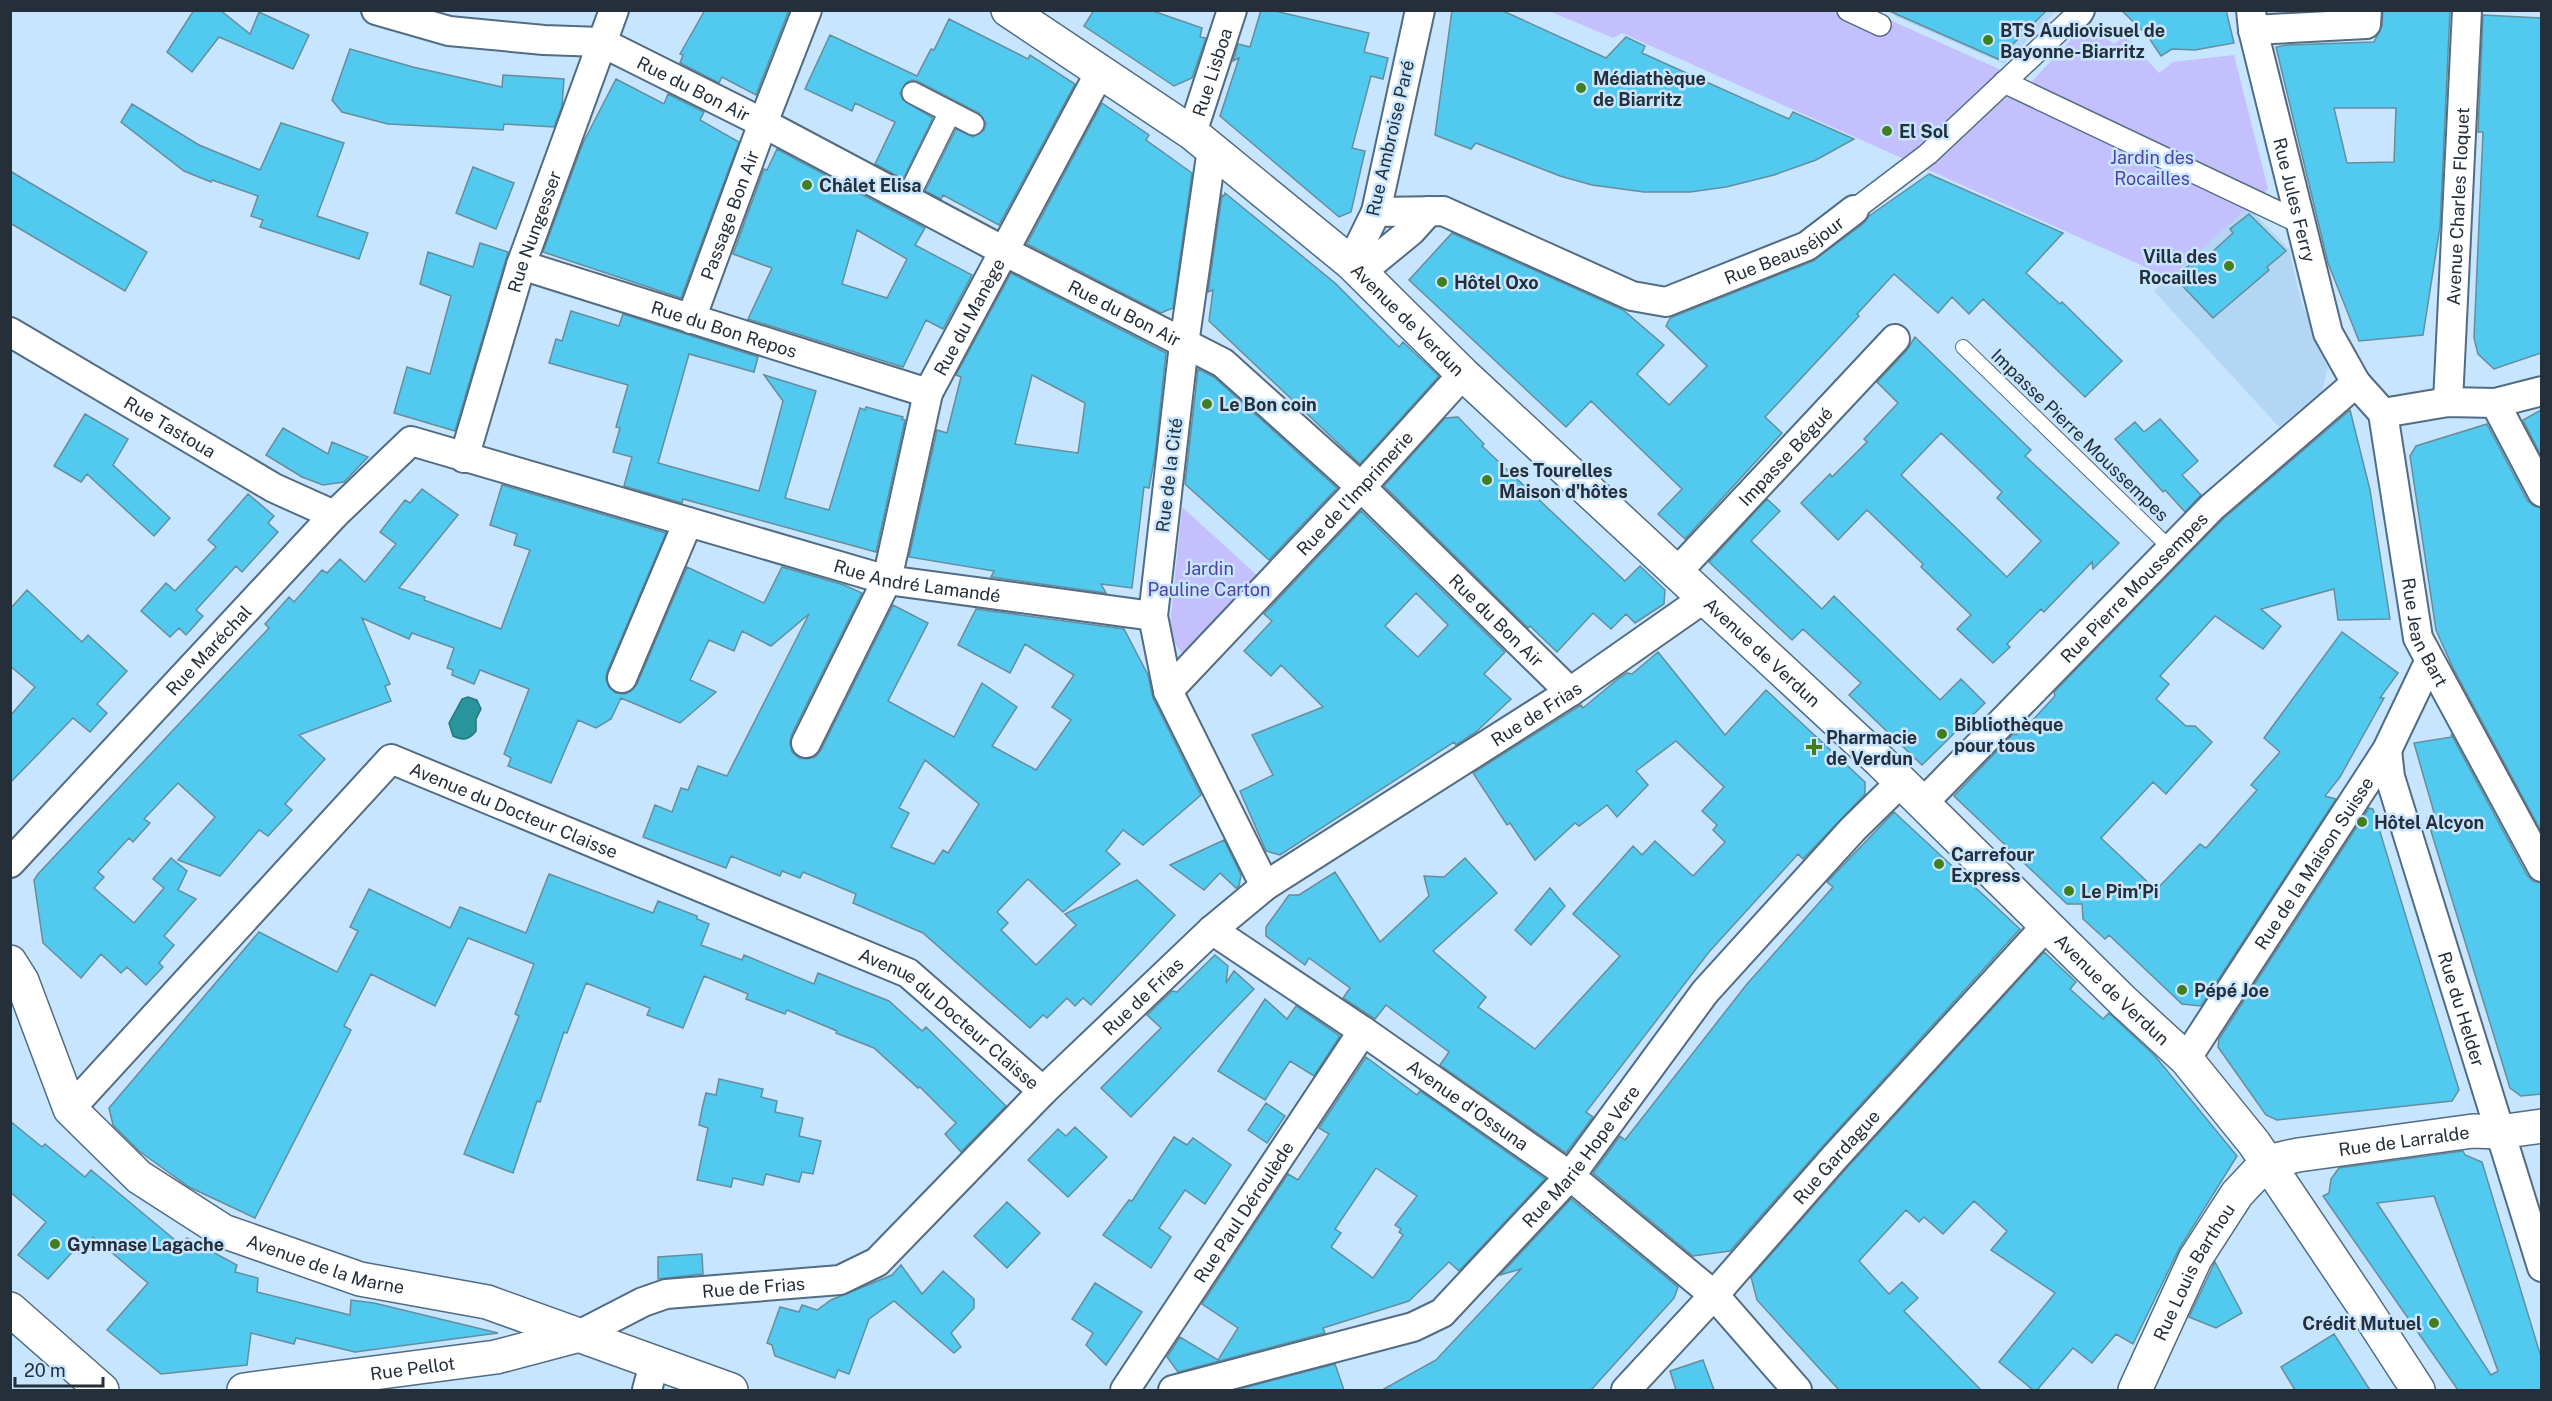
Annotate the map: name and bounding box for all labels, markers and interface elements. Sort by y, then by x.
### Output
place label: BTS Audiovisuel de Bayonne-Biarritz [2000,20,2165,62]
street label: Rue Lisboa [1188,25,1236,119]
marker: BTS Audiovisuel de Bayonne-Biarritz [1981,33,1995,47]
street label: Rue du Bon Air [634,51,754,125]
street label: Rue Ambroise Paré [1362,58,1418,218]
place label: Médiathèque de Biarritz [1593,68,1706,110]
marker: Médiathèque de Biarritz [1574,81,1588,95]
street label: Avenue Charles Floquet [2442,107,2473,306]
place label: El Sol [1899,121,1949,142]
marker: El Sol [1880,124,1894,138]
street label: Rue Jules Ferry [2269,135,2321,265]
street label: Passage Bon Air [696,147,763,282]
park label: Jardin des Rocailles [2110,147,2194,189]
street label: Rue Nungesser [503,168,565,295]
place label: Châlet Elisa [819,175,921,196]
marker: Châlet Elisa [800,178,814,192]
street label: Rue Beauséjour [1721,211,1848,288]
place label: Villa des Rocailles [2139,246,2217,288]
street label: Rue du Manège [929,255,1009,379]
street label: Avenue de Verdun [1347,259,1469,380]
marker: Villa des Rocailles [2222,259,2236,273]
place label: Hôtel Oxo [1454,272,1539,293]
street label: Rue du Bon Air [1065,275,1185,350]
marker: Hôtel Oxo [1435,275,1449,289]
street label: Rue du Bon Repos [649,296,800,362]
street label: Impasse Pierre Moussempes [1987,345,2173,525]
street label: Rue Tastoua [121,391,220,462]
place label: Le Bon coin [1219,394,1317,415]
marker: Le Bon coin [1200,397,1214,411]
street label: Impasse Bégué [1734,402,1837,510]
street label: Rue de la Cité [1152,416,1186,534]
street label: Rue de l'Imprimerie [1292,427,1417,559]
place label: Les Tourelles Maison d'hôtes [1499,460,1628,502]
marker: Les Tourelles Maison d'hôtes [1480,473,1494,487]
street label: Rue Pierre Moussempes [2056,508,2212,667]
street label: Rue André Lamandé [831,555,1002,606]
park label: Jardin Pauline Carton [1148,558,1270,600]
street label: Rue du Bon Air [1445,569,1548,671]
street label: Rue Jean Bart [2398,576,2453,690]
street label: Avenue de Verdun [1700,593,1825,711]
street label: Rue Maréchal [161,601,255,699]
street label: Rue de Frias [1487,677,1585,750]
place label: Bibliothèque pour tous [1954,714,2063,756]
place label: Pharmacie de Verdun [1826,727,1917,769]
marker: Bibliothèque pour tous [1935,727,1949,741]
marker: Pharmacie de Verdun [1807,740,1821,754]
street label: Avenue du Docteur Claisse [407,758,621,862]
street label: Rue de la Maison Suisse [2250,773,2377,953]
place label: Hôtel Alcyon [2374,812,2484,833]
marker: Hôtel Alcyon [2355,815,2369,829]
place label: Carrefour Express [1951,844,2035,886]
marker: Carrefour Express [1932,857,1946,871]
place label: Le Pim'Pi [2081,881,2159,902]
marker: Le Pim'Pi [2062,884,2076,898]
street label: Avenue de Verdun [2051,929,2174,1049]
street label: Avenue du Docteur Claisse [856,943,1044,1093]
street label: Rue du Helder [2434,949,2490,1069]
street label: Rue de Frias [1098,953,1187,1039]
place label: Pépé Joe [2194,980,2269,1001]
marker: Pépé Joe [2175,983,2189,997]
street label: Avenue d'Ossuna [1403,1055,1533,1154]
street label: Rue Marie Hope Vere [1517,1081,1644,1231]
street label: Rue Gardague [1788,1105,1884,1208]
street label: Rue de Larralde [2337,1121,2471,1160]
street label: Rue Paul Déroulède [1189,1137,1298,1286]
street label: Rue Louis Barthou [2149,1199,2239,1344]
street label: Avenue de la Marne [244,1230,406,1297]
place label: Gymnase Lagache [67,1234,224,1255]
marker: Gymnase Lagache [48,1237,62,1251]
street label: Rue de Frias [701,1272,806,1302]
place label: Crédit Mutuel [2302,1313,2422,1334]
marker: Crédit Mutuel [2427,1316,2441,1330]
scale bar [15,1350,104,1388]
street label: Rue Pellot [369,1352,456,1384]
text: 20 m [24,1360,66,1381]

